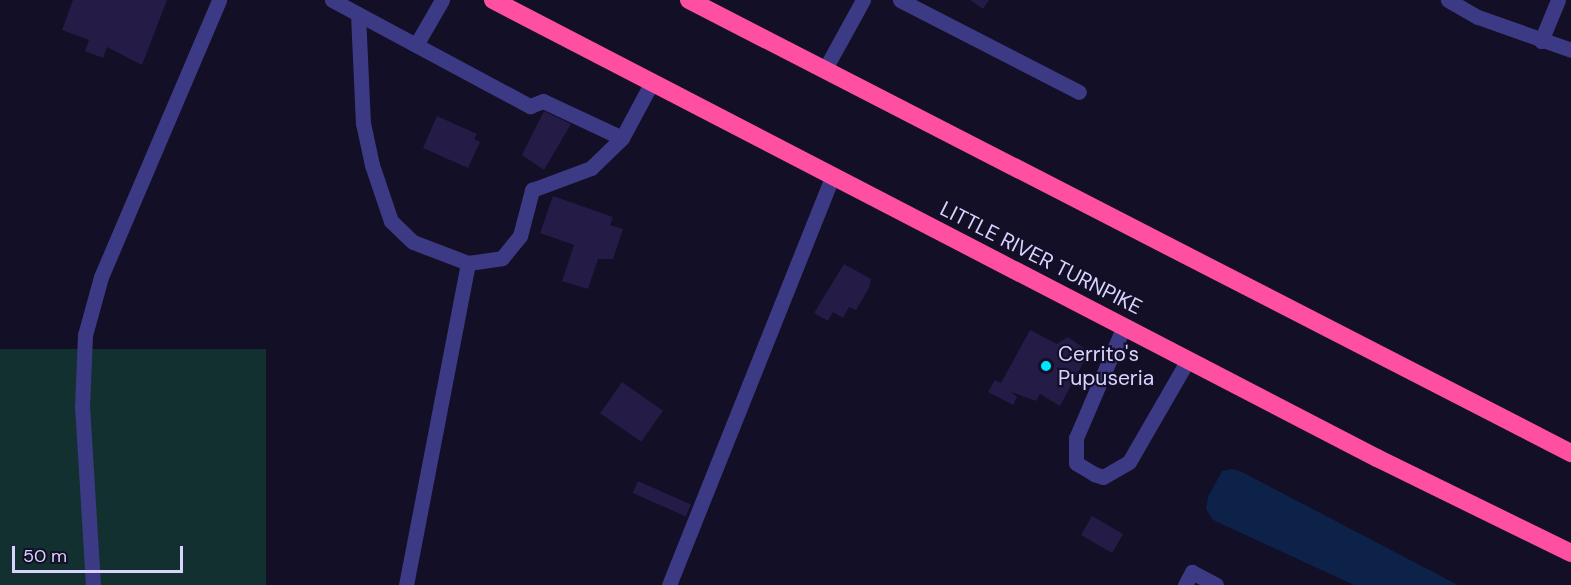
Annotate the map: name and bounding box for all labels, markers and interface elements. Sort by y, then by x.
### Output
street label: LITTLE RIVER TURNPIKE [936,196,1146,320]
place label: Cerrito's Pupuseria [1058,341,1154,391]
marker: Cerrito's Pupuseria [1039,359,1053,373]
scale bar [15,534,186,572]
text: 50 m [23,544,67,568]

